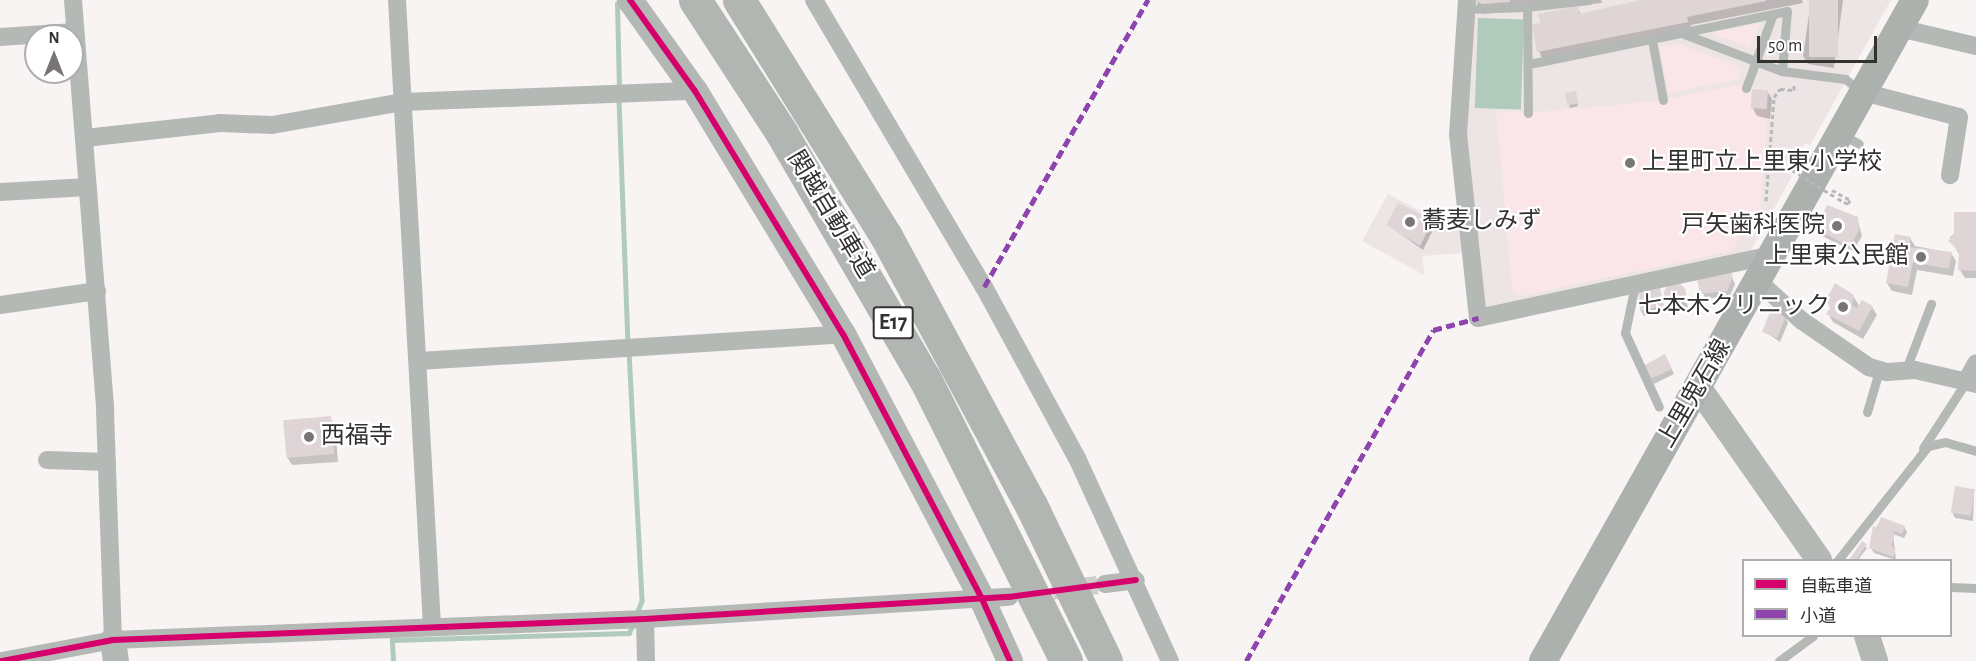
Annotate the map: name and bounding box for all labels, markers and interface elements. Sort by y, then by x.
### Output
north arrow [24,24,84,84]
scale bar [1760,24,1880,62]
text: N [48,30,60,46]
text: 50 m [1768,37,1802,55]
street label: 関越自動車道 [781,146,879,284]
place label: 上里町立上里東小学校 [1642,149,1882,177]
marker: 上里町立上里東小学校 [1623,156,1637,170]
place label: 蕎麦しみず [1422,208,1542,236]
place label: 戸矢歯科医院 [1681,212,1825,240]
marker: 蕎麦しみず [1403,215,1417,229]
marker: 戸矢歯科医院 [1830,219,1844,233]
place label: 上里東公民館 [1765,243,1909,271]
marker: 上里東公民館 [1914,250,1928,264]
place label: 七本木クリニック [1638,293,1830,321]
marker: 七本木クリニック [1834,298,1852,316]
road number: E17 [872,304,914,342]
street label: 上里鬼石線 [1653,335,1737,453]
place label: 西福寺 [321,423,393,451]
marker: 西福寺 [302,430,316,444]
legend [1742,559,1952,637]
text: 自転車道 [1800,578,1872,596]
text: 小道 [1800,608,1836,626]

